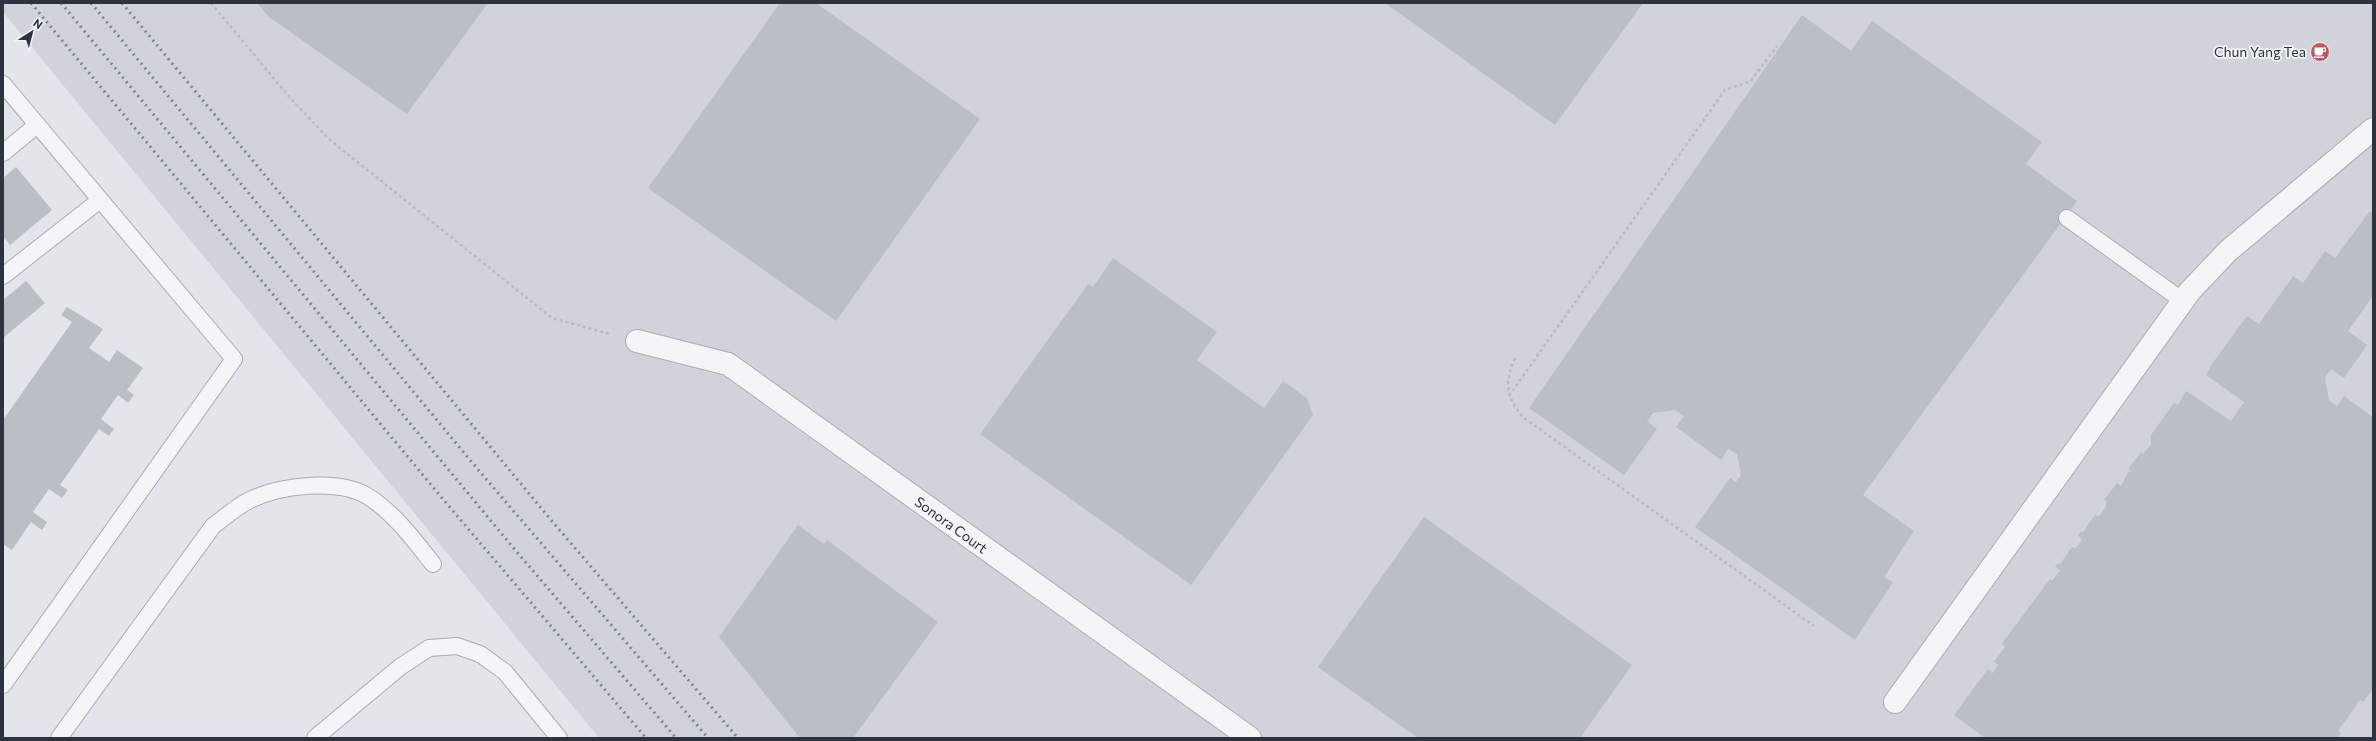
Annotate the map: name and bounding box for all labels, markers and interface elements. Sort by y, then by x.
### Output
north arrow [12,12,52,52]
text: N [31,16,45,31]
cafe icon: Chun Yang Tea [2309,41,2331,63]
place label: Chun Yang Tea [2214,43,2306,60]
street label: Sonora Court [912,493,991,557]

